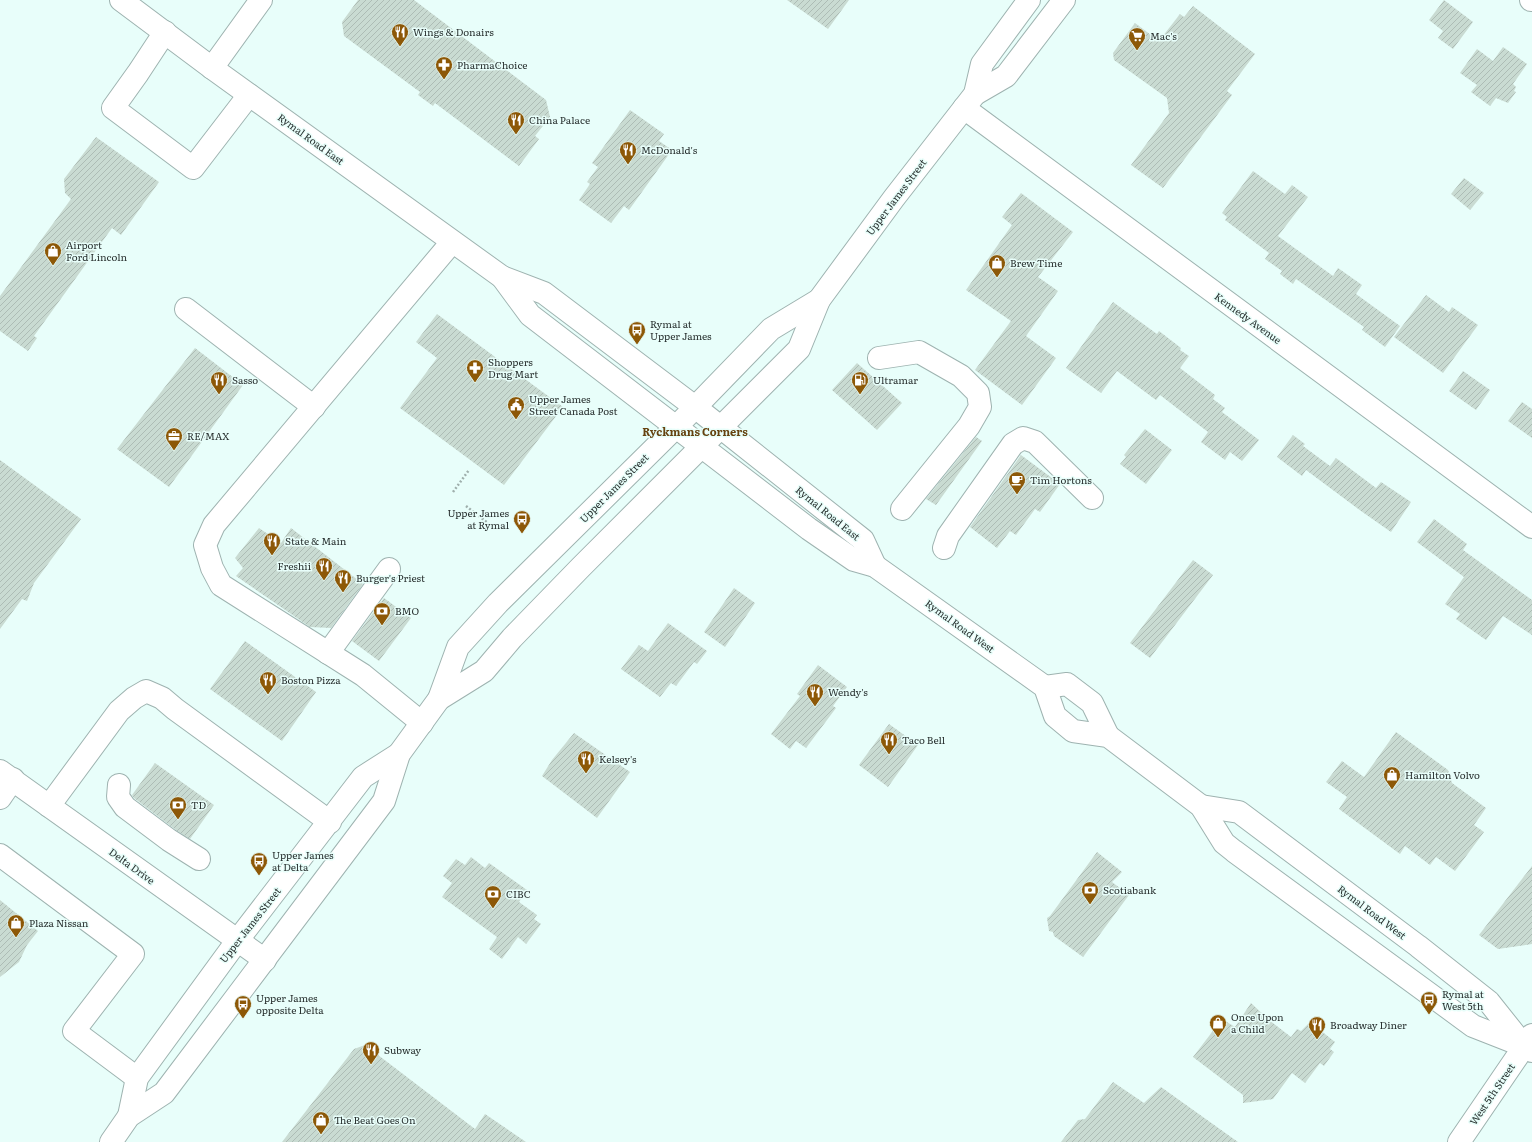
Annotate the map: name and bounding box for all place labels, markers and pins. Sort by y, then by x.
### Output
restaurant icon: Wings & Donairs [390,22,410,47]
place label: Wings & Donairs [413,24,494,39]
supermarket icon: Mac's [1127,26,1147,51]
place label: Mac's [1150,28,1177,43]
pharmacy icon: PharmaChoice [434,55,454,80]
place label: PharmaChoice [457,57,528,72]
restaurant icon: China Palace [506,110,526,135]
place label: China Palace [529,112,590,127]
restaurant icon: McDonald's [618,140,638,165]
place label: McDonald's [641,142,698,157]
place label: Airport Ford Lincoln [66,237,127,264]
shop icon: Airport Ford Lincoln [43,241,63,266]
shop icon: Brew Time [987,253,1007,278]
place label: Brew Time [1010,255,1062,270]
place label: Rymal at Upper James [650,316,712,343]
bus stop icon: Rymal at Upper James [627,320,647,345]
place label: Shoppers Drug Mart [488,354,538,381]
pharmacy icon: Shoppers Drug Mart [465,358,485,383]
restaurant icon: Sasso [209,370,229,395]
fuel station icon: Ultramar [850,370,870,395]
place label: Sasso [232,372,258,387]
place label: Ultramar [873,372,918,387]
place label: Upper James Street Canada Post [529,391,617,418]
public building icon: Upper James Street Canada Post [506,395,526,420]
office icon: RE/MAX [164,426,184,451]
place label: RE/MAX [187,428,229,443]
cafe icon: Tim Hortons [1007,470,1027,495]
place label: Tim Hortons [1030,472,1092,487]
place label: Upper James at Rymal [447,505,510,532]
bus stop icon: Upper James at Rymal [512,509,532,534]
restaurant icon: State & Main [262,531,282,556]
place label: State & Main [285,533,347,548]
restaurant icon: Freshii [314,556,334,581]
place label: Freshii [278,558,312,573]
restaurant icon: Burger's Priest [333,568,353,593]
place label: Burger's Priest [356,570,425,585]
bank icon: BMO [372,601,392,626]
place label: BMO [395,603,419,618]
restaurant icon: Boston Pizza [258,670,278,695]
place label: Boston Pizza [281,672,341,687]
restaurant icon: Wendy's [805,682,825,707]
place label: Wendy's [828,684,868,699]
restaurant icon: Taco Bell [879,730,899,755]
place label: Taco Bell [902,732,946,747]
restaurant icon: Kelsey's [576,749,596,774]
place label: Kelsey's [599,751,637,766]
shop icon: Hamilton Volvo [1382,765,1402,790]
place label: Hamilton Volvo [1405,767,1480,782]
bank icon: TD [168,795,188,820]
place label: TD [191,797,206,812]
place label: Upper James at Delta [272,847,334,874]
bus stop icon: Upper James at Delta [249,851,269,876]
bank icon: Scotiabank [1080,880,1100,905]
place label: Scotiabank [1103,882,1157,897]
bank icon: CIBC [483,884,503,909]
place label: CIBC [506,886,531,901]
shop icon: Plaza Nissan [6,913,26,938]
place label: Plaza Nissan [29,915,89,930]
place label: Rymal at West 5th [1442,986,1484,1013]
place label: Upper James opposite Delta [256,990,324,1017]
bus stop icon: Rymal at West 5th [1419,990,1439,1015]
bus stop icon: Upper James opposite Delta [233,994,253,1019]
place label: Once Upon a Child [1231,1009,1284,1036]
shop icon: Once Upon a Child [1208,1013,1228,1038]
restaurant icon: Broadway Diner [1307,1015,1327,1040]
place label: Broadway Diner [1330,1017,1407,1032]
restaurant icon: Subway [361,1040,381,1065]
place label: Subway [384,1042,421,1057]
shop icon: The Beat Goes On [311,1110,331,1135]
place label: The Beat Goes On [334,1112,416,1127]

